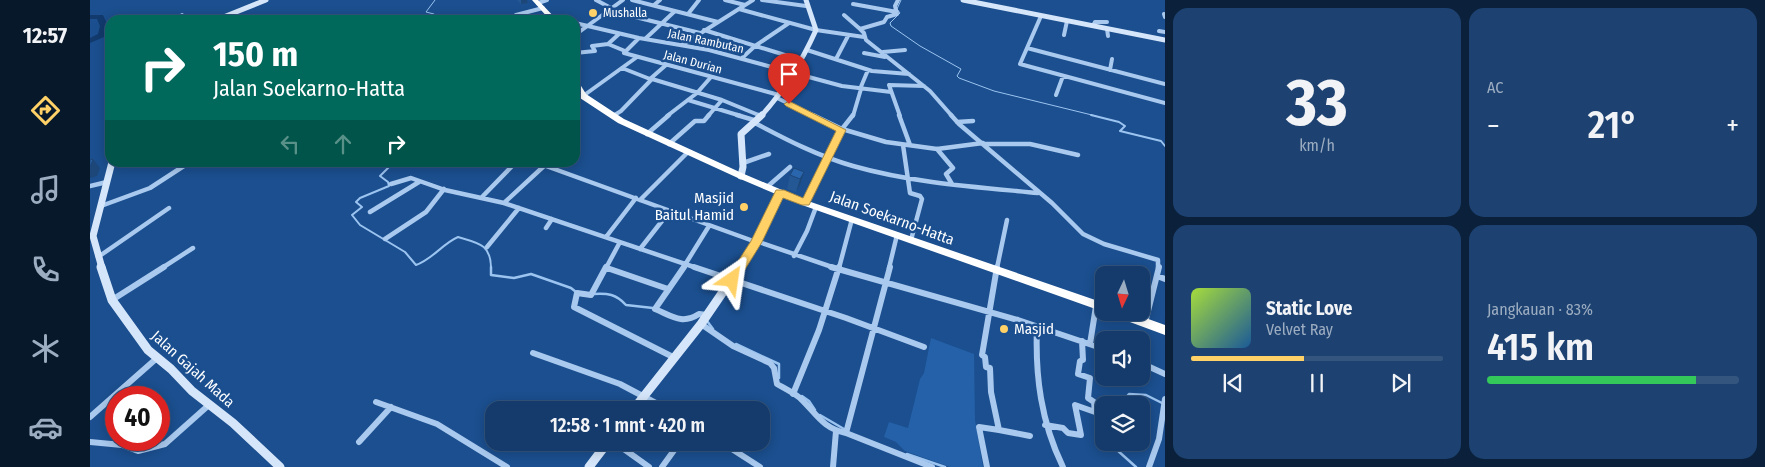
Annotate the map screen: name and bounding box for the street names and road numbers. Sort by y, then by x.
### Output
street label: Jalan Rambutan [667,26,745,56]
street label: Jalan Durian [662,47,724,77]
street label: Jalan Soekarno-Hatta [827,187,957,249]
street label: Jalan Gajah Mada [148,327,238,411]

